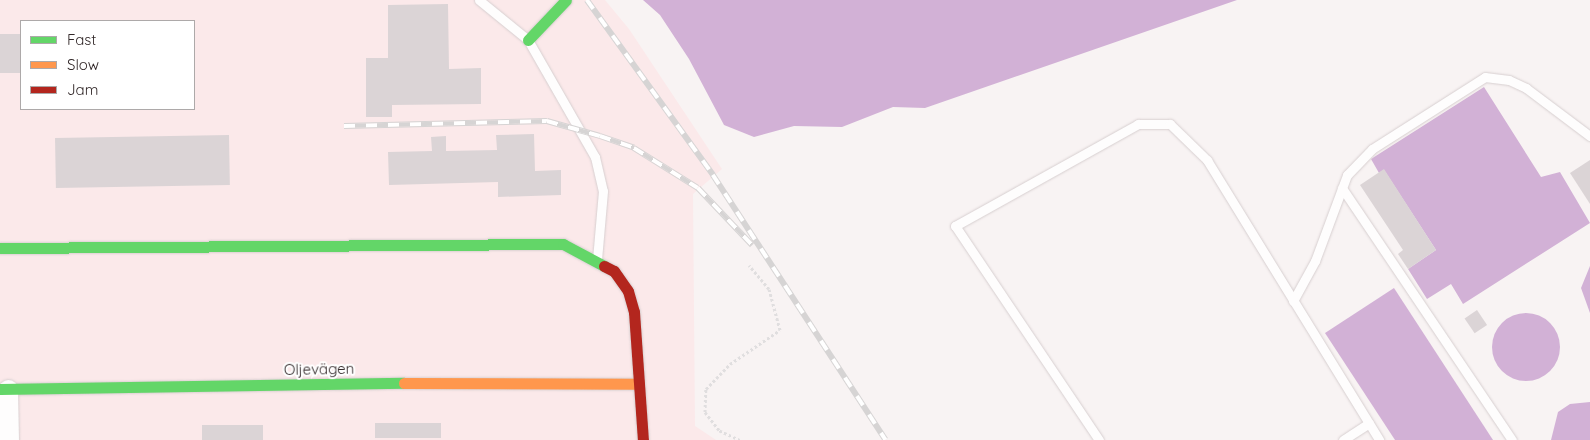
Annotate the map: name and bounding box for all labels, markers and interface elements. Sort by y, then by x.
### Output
legend [20,20,195,110]
text: Fast [67,30,96,49]
text: Slow [67,55,99,74]
text: Jam [67,80,98,99]
street label: Oljevägen [284,359,354,379]

